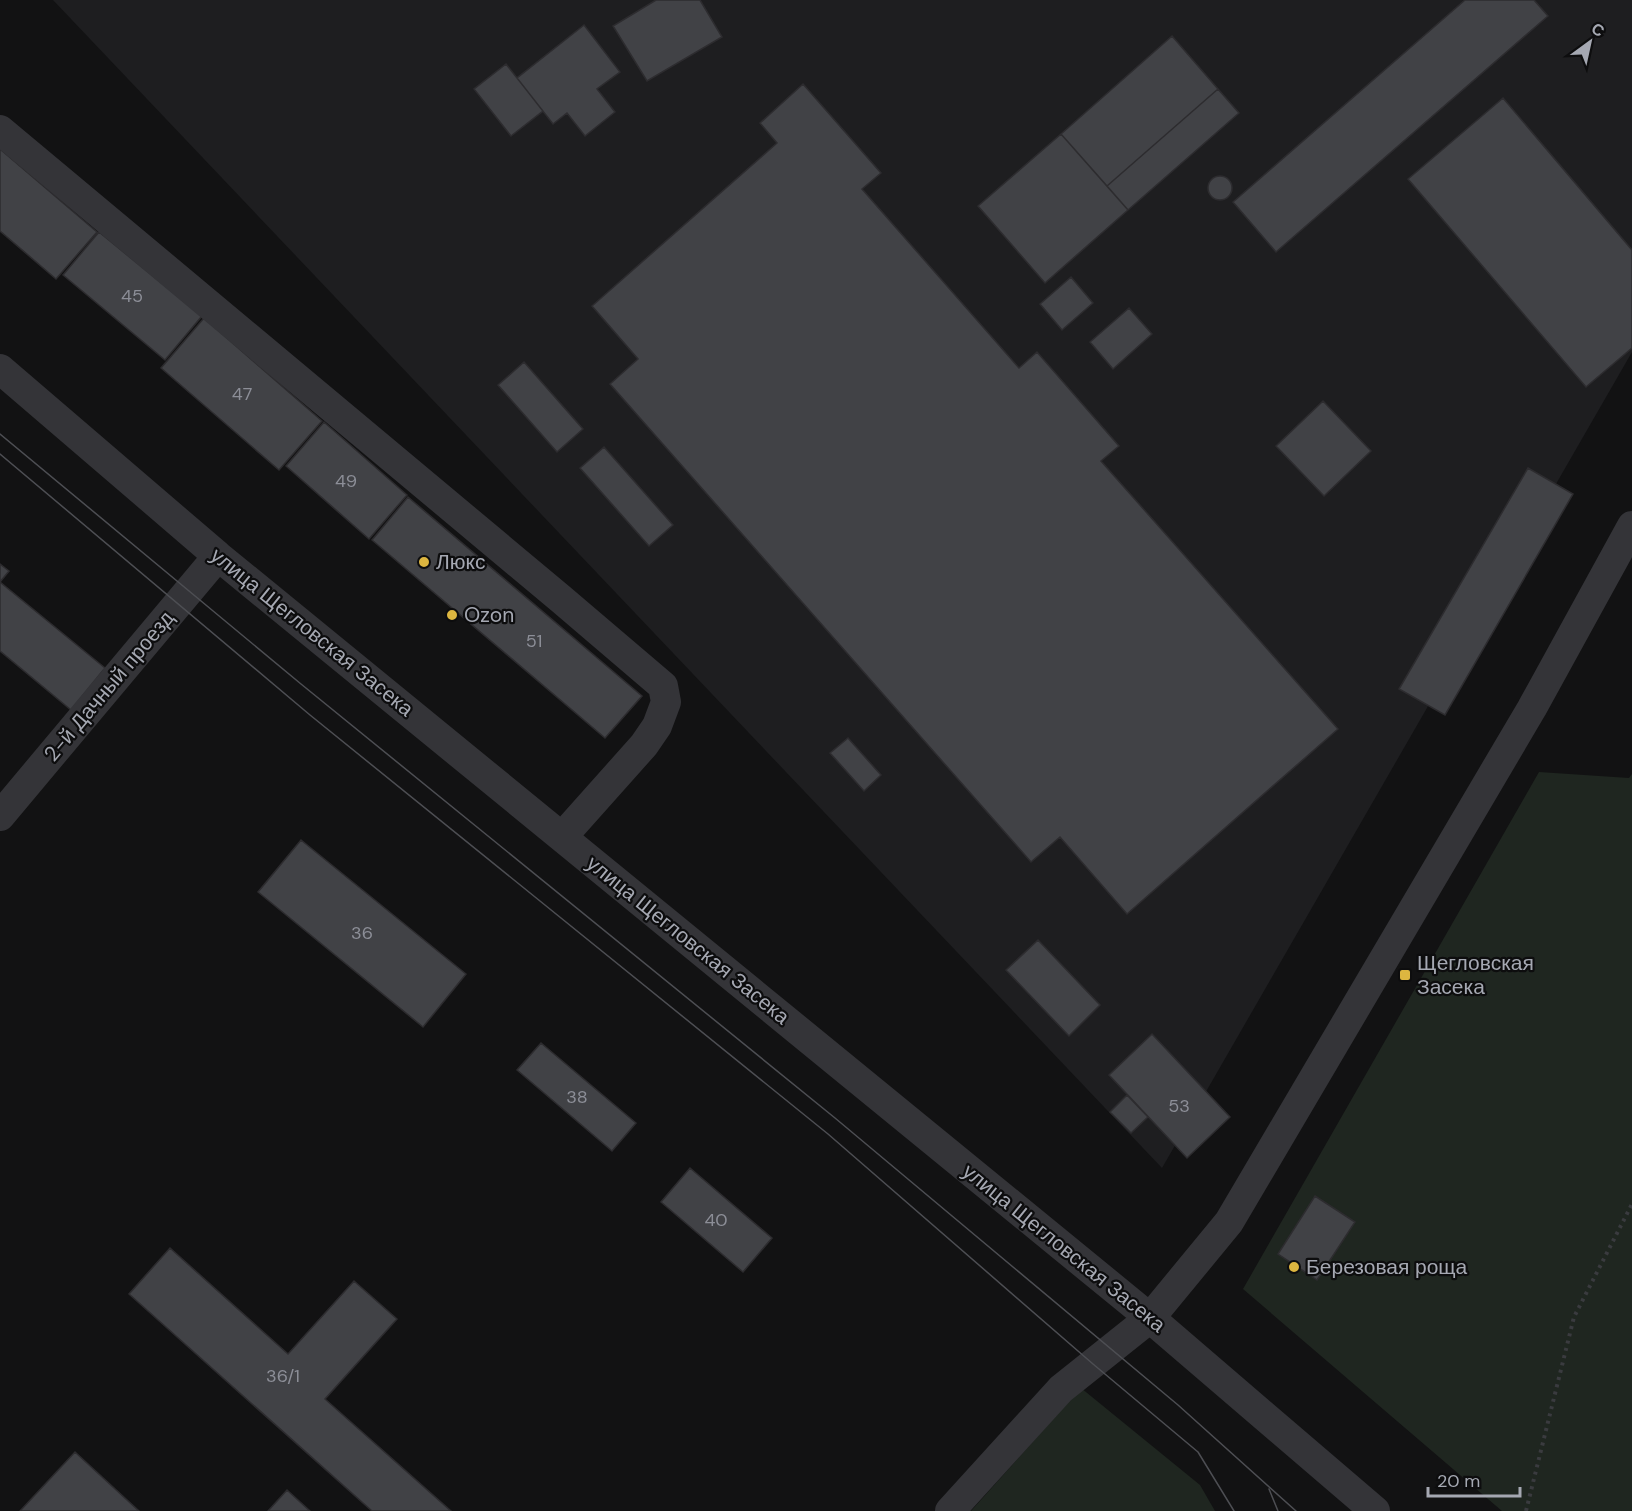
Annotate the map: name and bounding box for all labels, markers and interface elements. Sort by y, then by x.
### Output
north arrow [1560,12,1620,72]
text: С [1587,18,1609,42]
house number: 45 [121,284,143,308]
house number: 47 [232,382,252,406]
house number: 49 [335,469,357,493]
street label: улица Щегловская Засека [205,541,420,723]
place label: Люкс [436,548,485,576]
marker: Люкс [417,555,431,569]
place label: Ozon [464,601,514,629]
street label: 2-й Дачный проезд [38,605,180,767]
marker: Ozon [445,608,459,622]
house number: 51 [526,629,542,653]
street label: улица Щегловская Засека [581,849,796,1031]
house number: 36 [351,921,373,945]
place label: Щегловская Засека [1417,949,1534,1001]
marker: Щегловская Засека [1398,968,1412,982]
house number: 38 [566,1085,588,1109]
house number: 53 [1168,1094,1190,1118]
street label: улица Щегловская Засека [957,1157,1172,1339]
house number: 40 [704,1208,728,1232]
place label: Березовая роща [1306,1253,1468,1281]
marker: Березовая роща [1287,1260,1301,1274]
house number: 36/1 [266,1364,300,1388]
scale bar [1428,1460,1520,1498]
text: 20 m [1437,1469,1480,1493]

